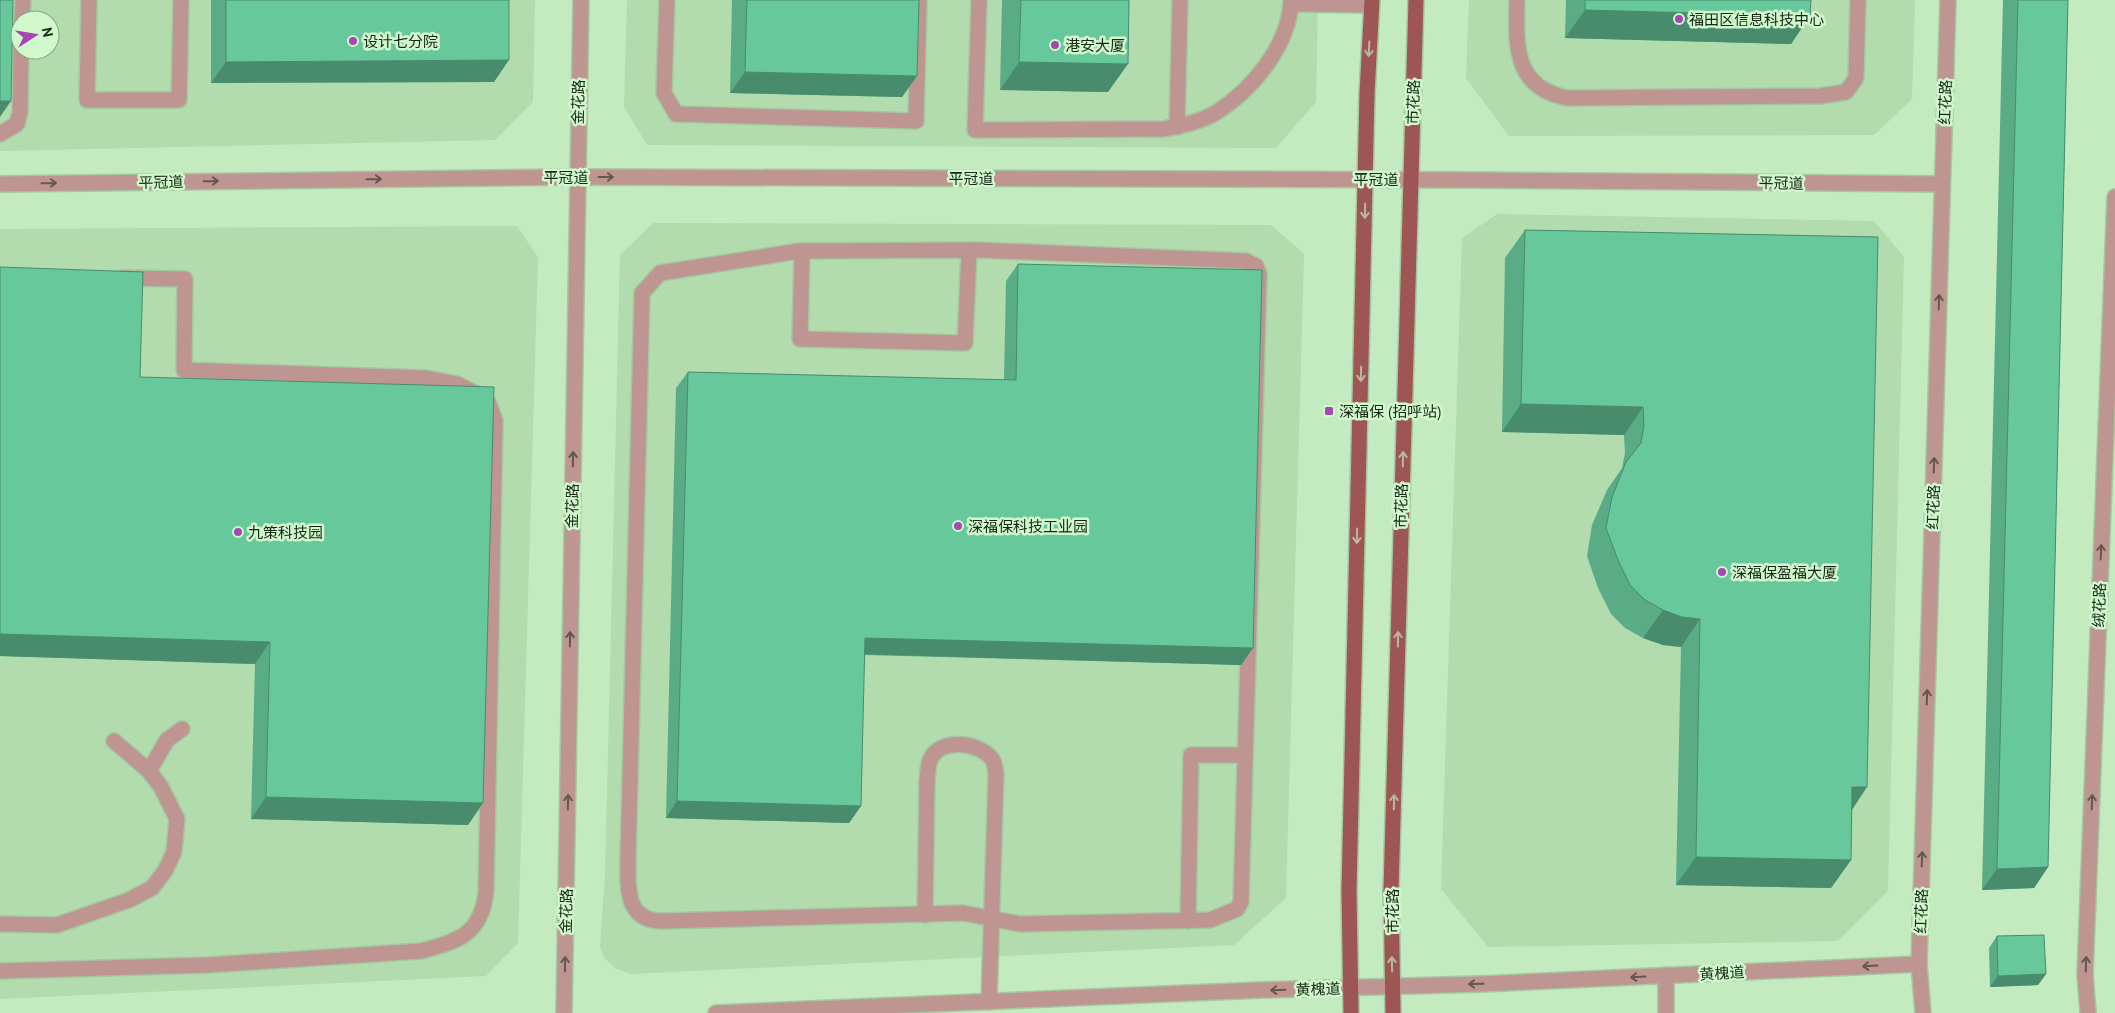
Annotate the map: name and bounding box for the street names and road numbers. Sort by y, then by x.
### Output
street label: 金花路 [568,79,588,125]
street label: 市花路 [1403,79,1423,125]
street label: 红花路 [1935,79,1955,125]
street label: 平冠道 [543,168,589,187]
street label: 平冠道 [948,169,994,188]
street label: 平冠道 [1353,170,1399,189]
street label: 平冠道 [138,172,184,192]
street label: 平冠道 [1758,173,1804,193]
street label: 金花路 [562,483,582,529]
street label: 市花路 [1391,483,1411,529]
street label: 红花路 [1923,484,1943,530]
street label: 绒花路 [2089,582,2109,628]
street label: 金花路 [556,888,576,934]
street label: 市花路 [1383,888,1402,934]
street label: 红花路 [1911,888,1931,934]
street label: 黄槐道 [1699,962,1745,984]
street label: 黄槐道 [1295,979,1341,999]

